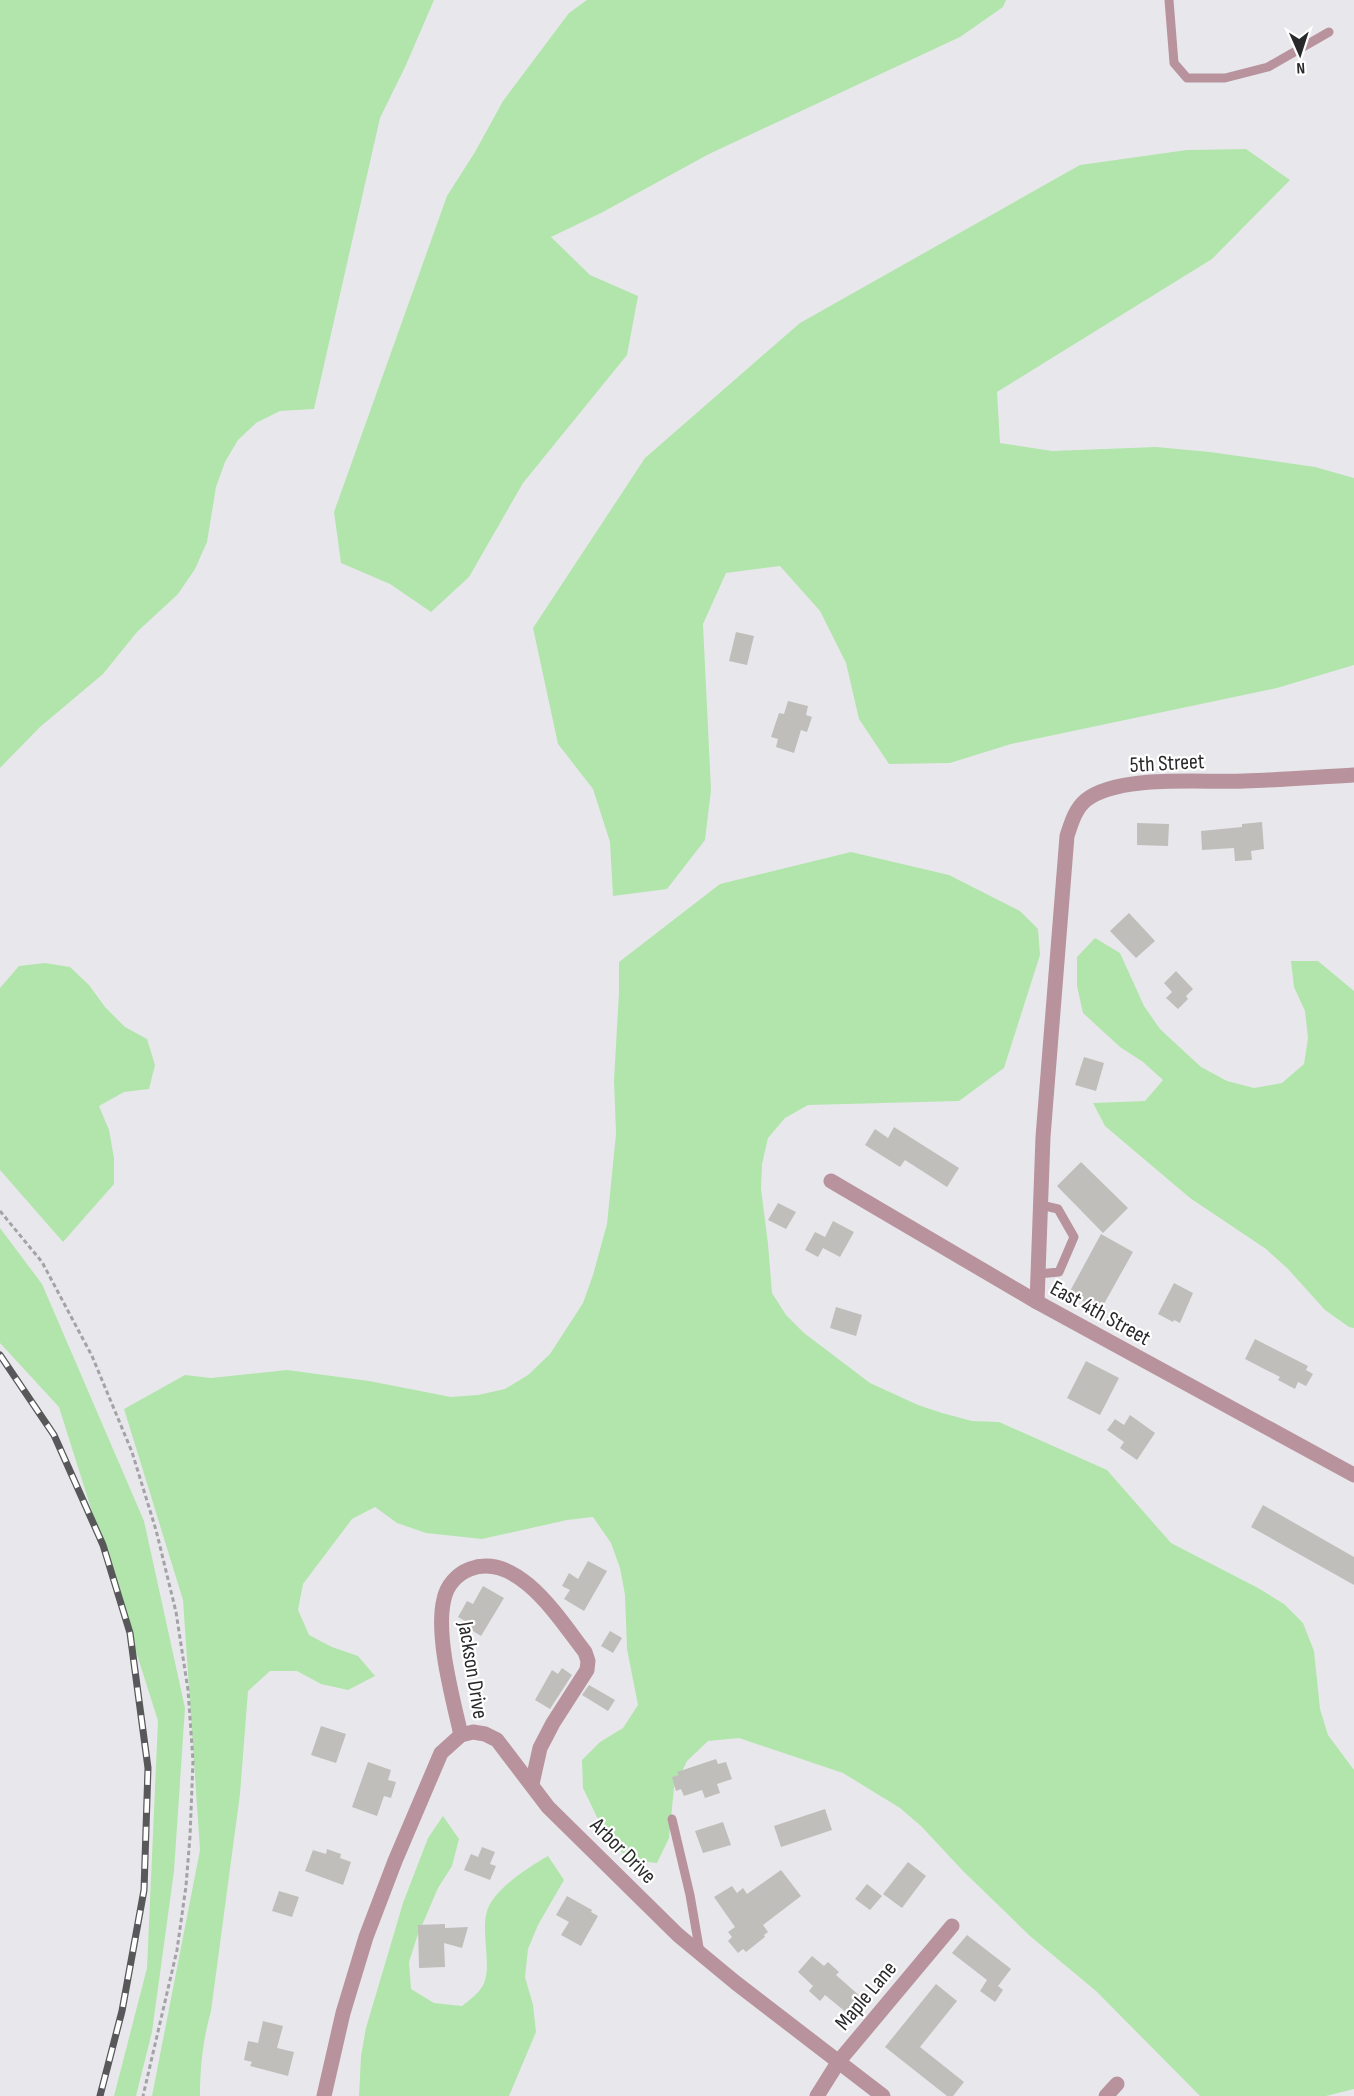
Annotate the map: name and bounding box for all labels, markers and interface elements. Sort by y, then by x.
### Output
north arrow [1270,24,1330,84]
text: N [1296,58,1305,77]
street label: 5th Street [1129,748,1205,779]
street label: East 4th Street [1045,1275,1155,1352]
street label: Jackson Drive [451,1619,494,1721]
street label: Arbor Drive [583,1812,662,1890]
street label: Maple Lane [829,1956,903,2036]

